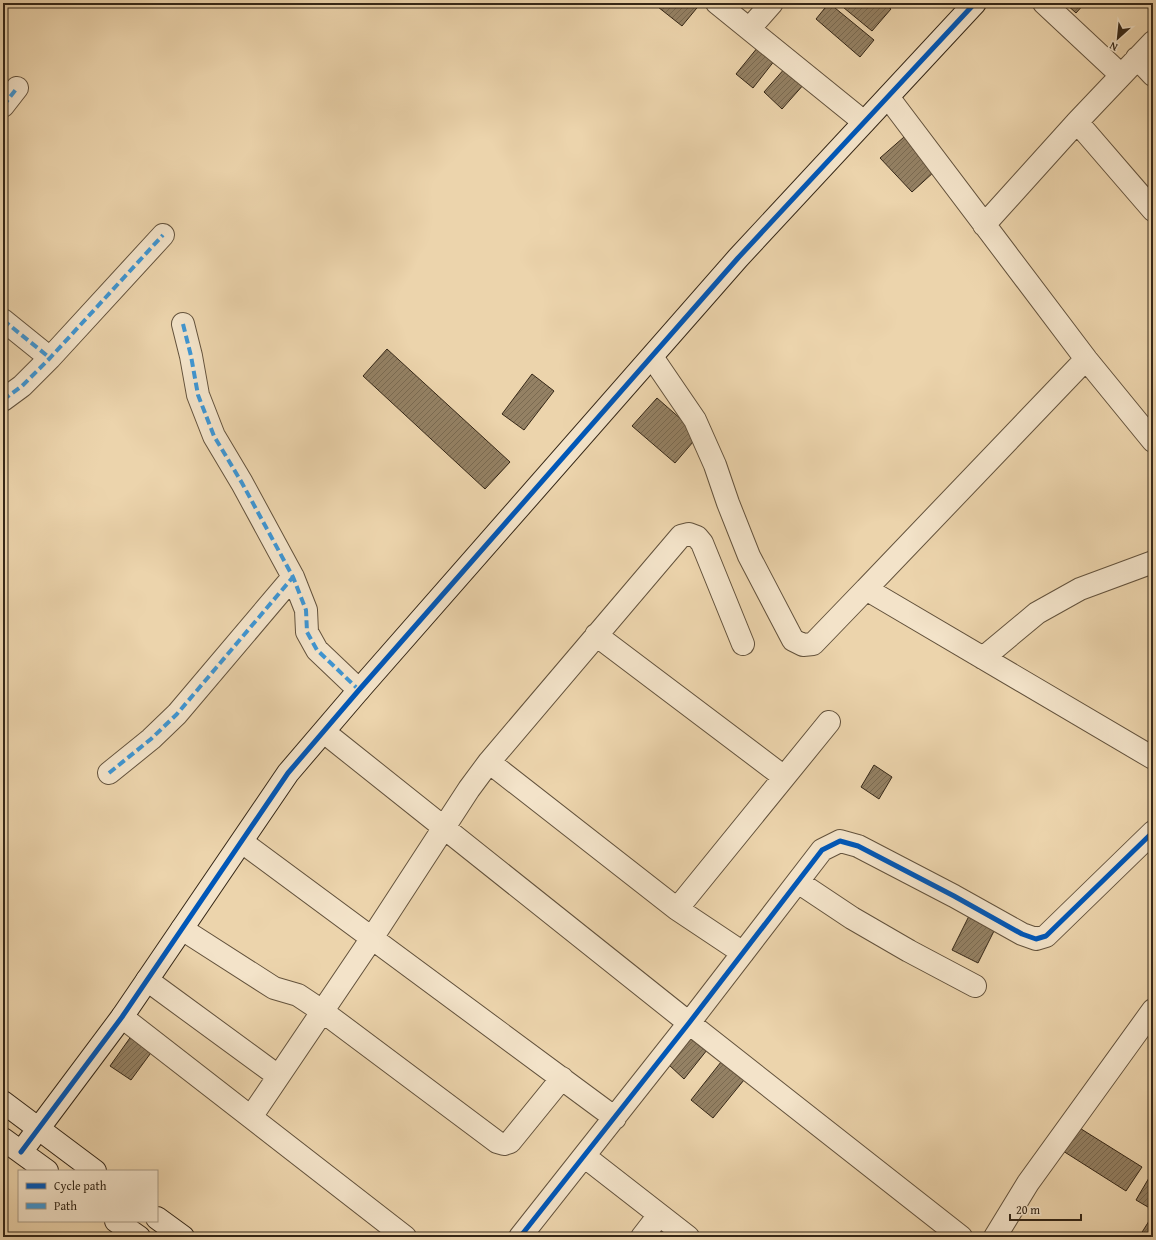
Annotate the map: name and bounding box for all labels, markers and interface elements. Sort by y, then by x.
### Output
north arrow [1098,18,1138,58]
text: N [1106,38,1120,56]
legend [18,1170,158,1222]
text: Cycle path [54,1177,107,1194]
scale bar [1010,1196,1081,1222]
text: Path [54,1197,77,1214]
text: 20 m [1016,1201,1040,1218]

